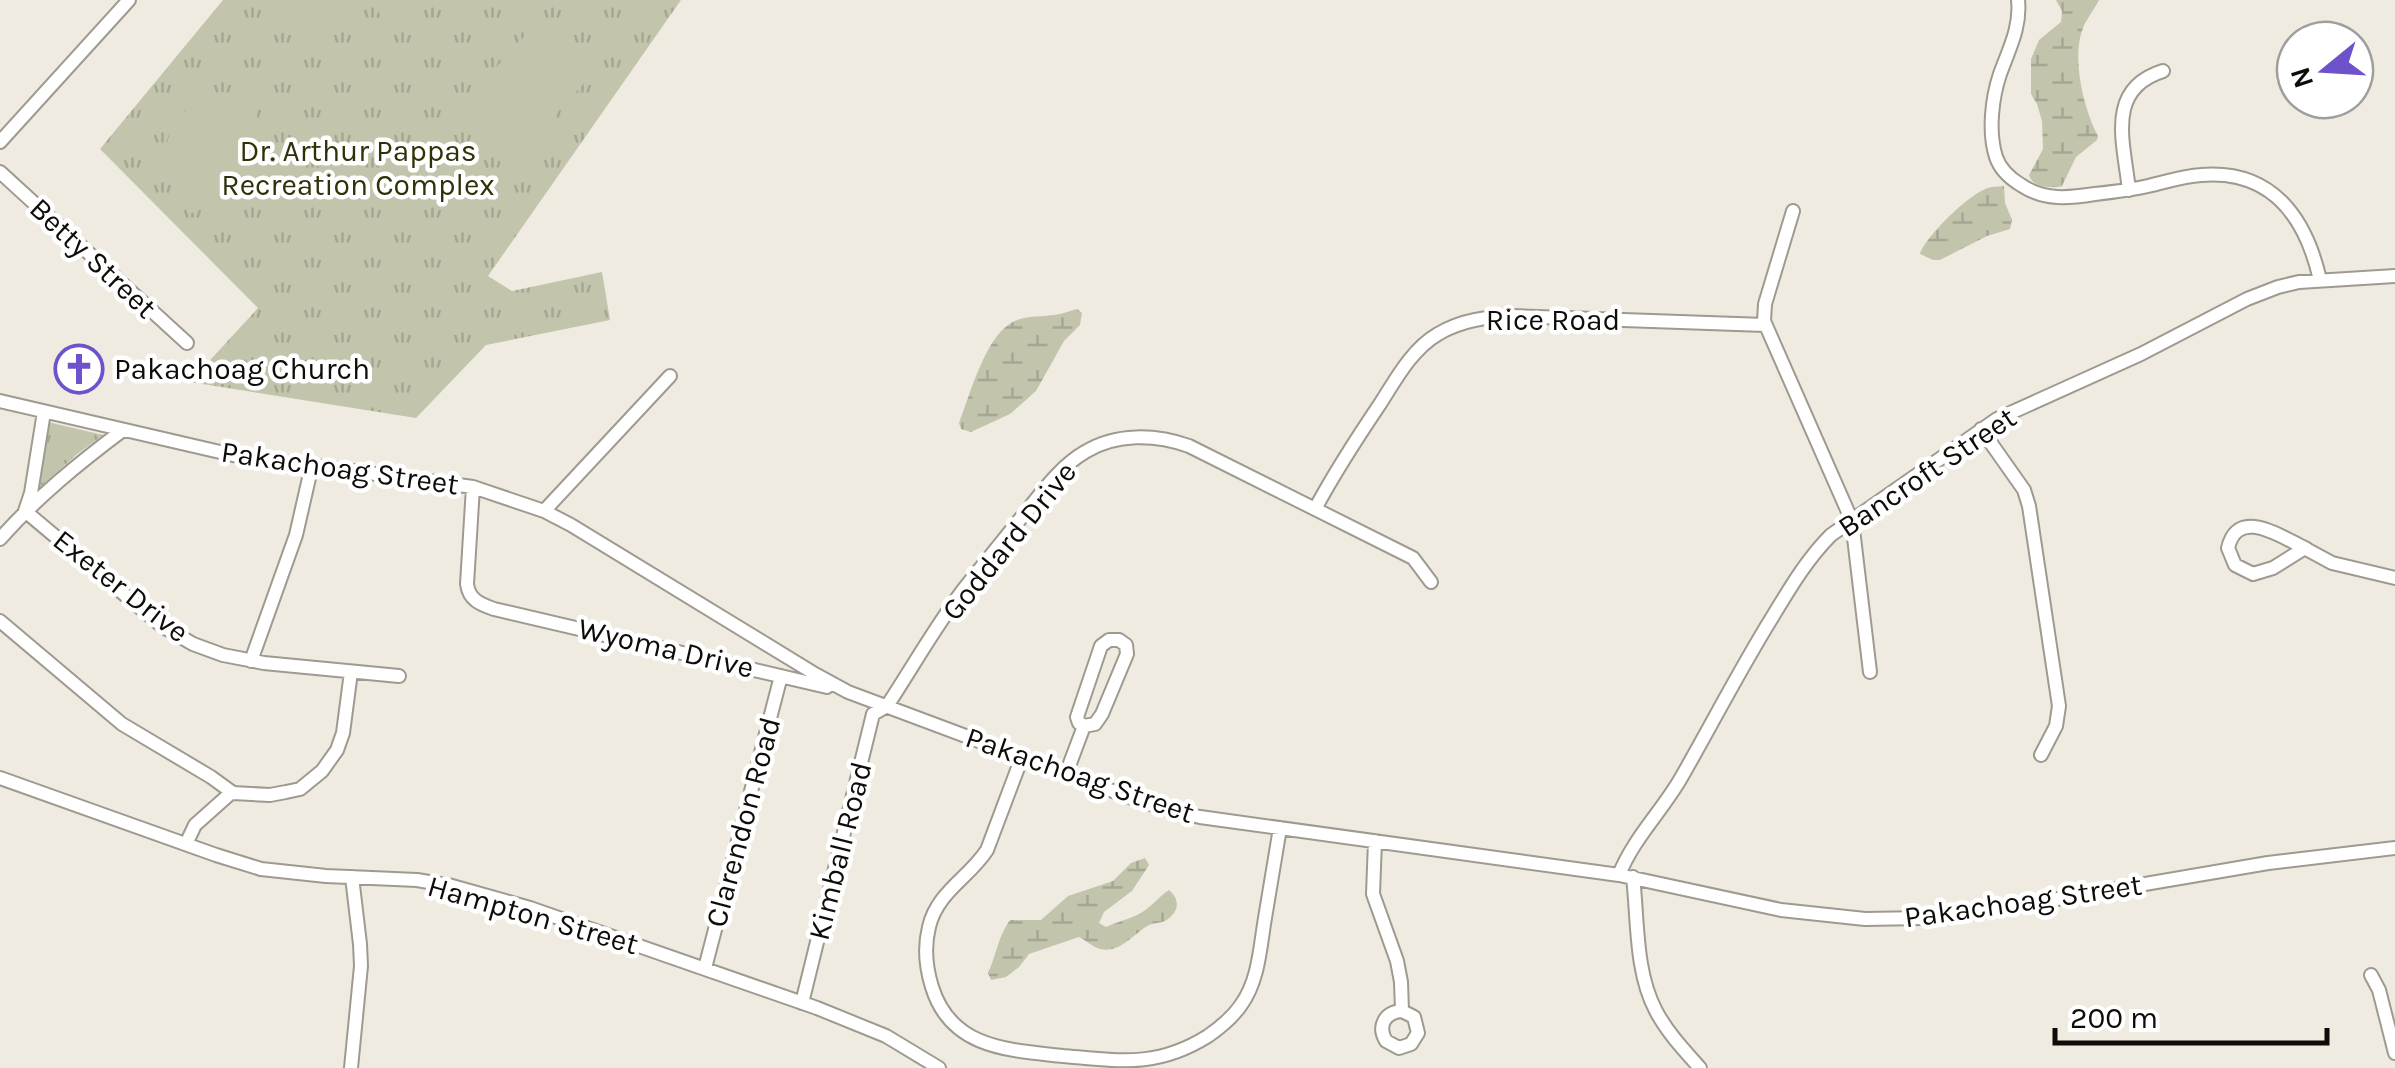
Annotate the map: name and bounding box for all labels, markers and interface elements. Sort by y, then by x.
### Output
north arrow [2275,20,2375,120]
text: N [2283,63,2320,92]
park label: Dr. Arthur Pappas Recreation Complex [221,133,495,203]
street label: Betty Street [22,190,164,326]
street label: Rice Road [1486,302,1620,338]
church icon: Pakachoag Church [53,343,105,395]
place label: Pakachoag Church [114,351,370,387]
street label: Bancroft Street [1831,399,2023,545]
street label: Pakachoag Street [219,434,461,502]
street label: Goddard Drive [934,454,1084,628]
street label: Exeter Drive [46,522,196,650]
street label: Wyoma Drive [575,610,757,686]
street label: Clarendon Road [698,713,788,931]
street label: Pakachoag Street [961,719,1199,831]
street label: Kimball Road [800,758,880,944]
street label: Pakachoag Street [1902,867,2144,935]
street label: Hampton Street [424,868,642,962]
scale bar [2055,983,2328,1045]
text: 200 m [2070,1000,2158,1036]

